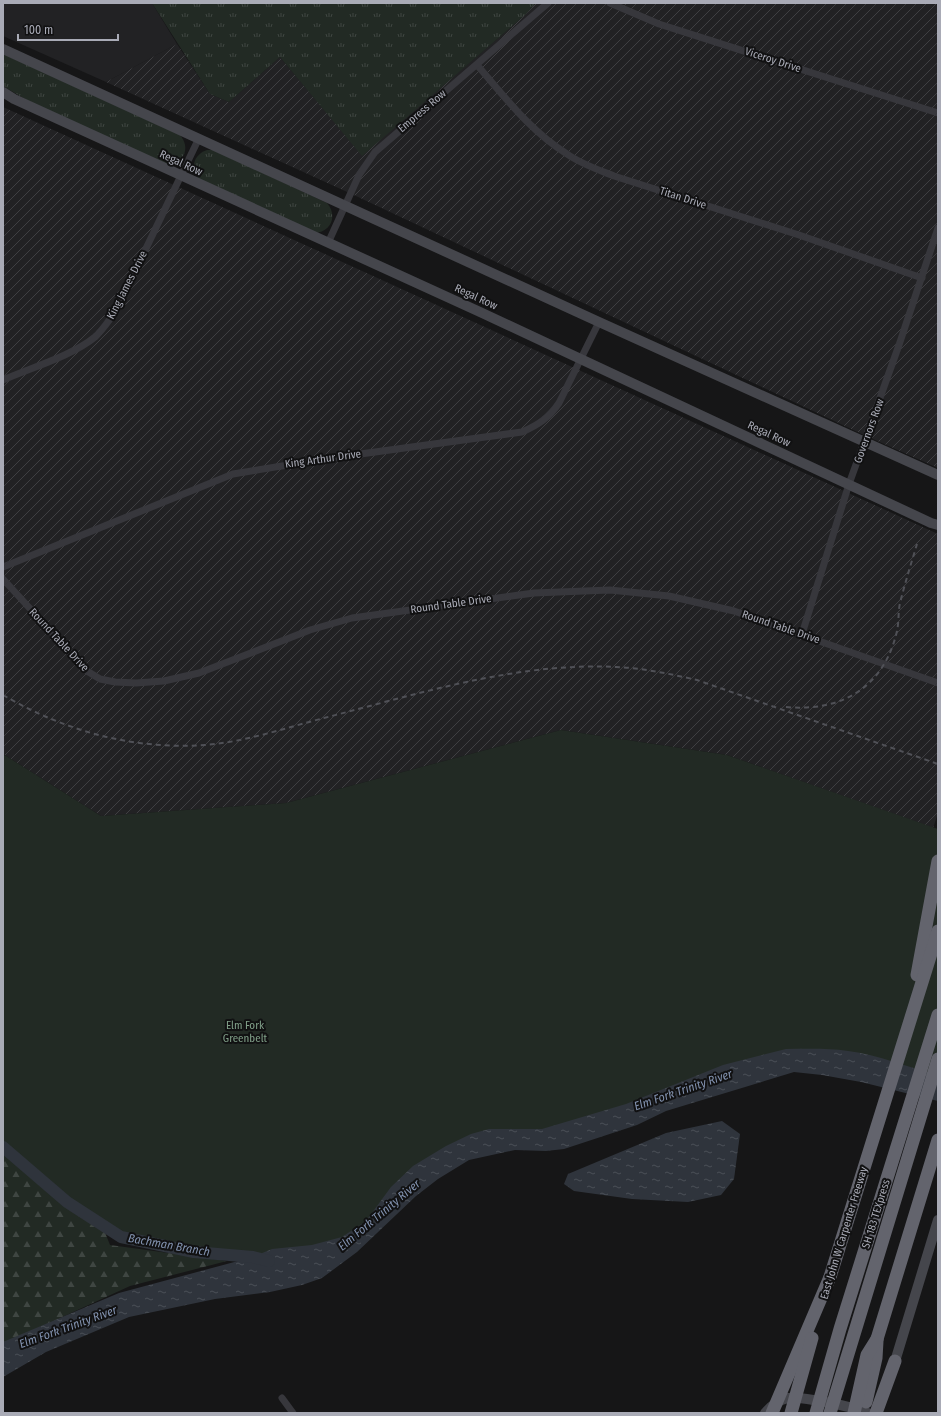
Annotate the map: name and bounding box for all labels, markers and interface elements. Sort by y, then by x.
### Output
scale bar [18,16,118,42]
text: 100 m [24,23,53,37]
street label: Viceroy Drive [743,45,803,75]
street label: Empress Row [395,87,449,135]
street label: Regal Row [157,147,205,179]
street label: Titan Drive [658,184,708,212]
street label: King James Drive [104,249,150,321]
street label: Regal Row [452,281,500,313]
street label: Governors Row [851,397,887,465]
street label: Regal Row [745,418,793,450]
street label: King Arthur Drive [284,447,362,471]
street label: Round Table Drive [410,592,492,616]
street label: Round Table Drive [26,606,92,674]
street label: Round Table Drive [740,608,822,646]
park label: Elm Fork Greenbelt [223,1019,268,1045]
water label: Elm Fork Trinity River [632,1066,735,1113]
street label: East John W Carpenter Freeway [818,1165,870,1301]
water label: Elm Fork Trinity River [335,1176,424,1253]
street label: SH 183 TEXpress [859,1177,893,1250]
water label: Bachman Branch [127,1231,211,1259]
water label: Elm Fork Trinity River [17,1303,120,1351]

